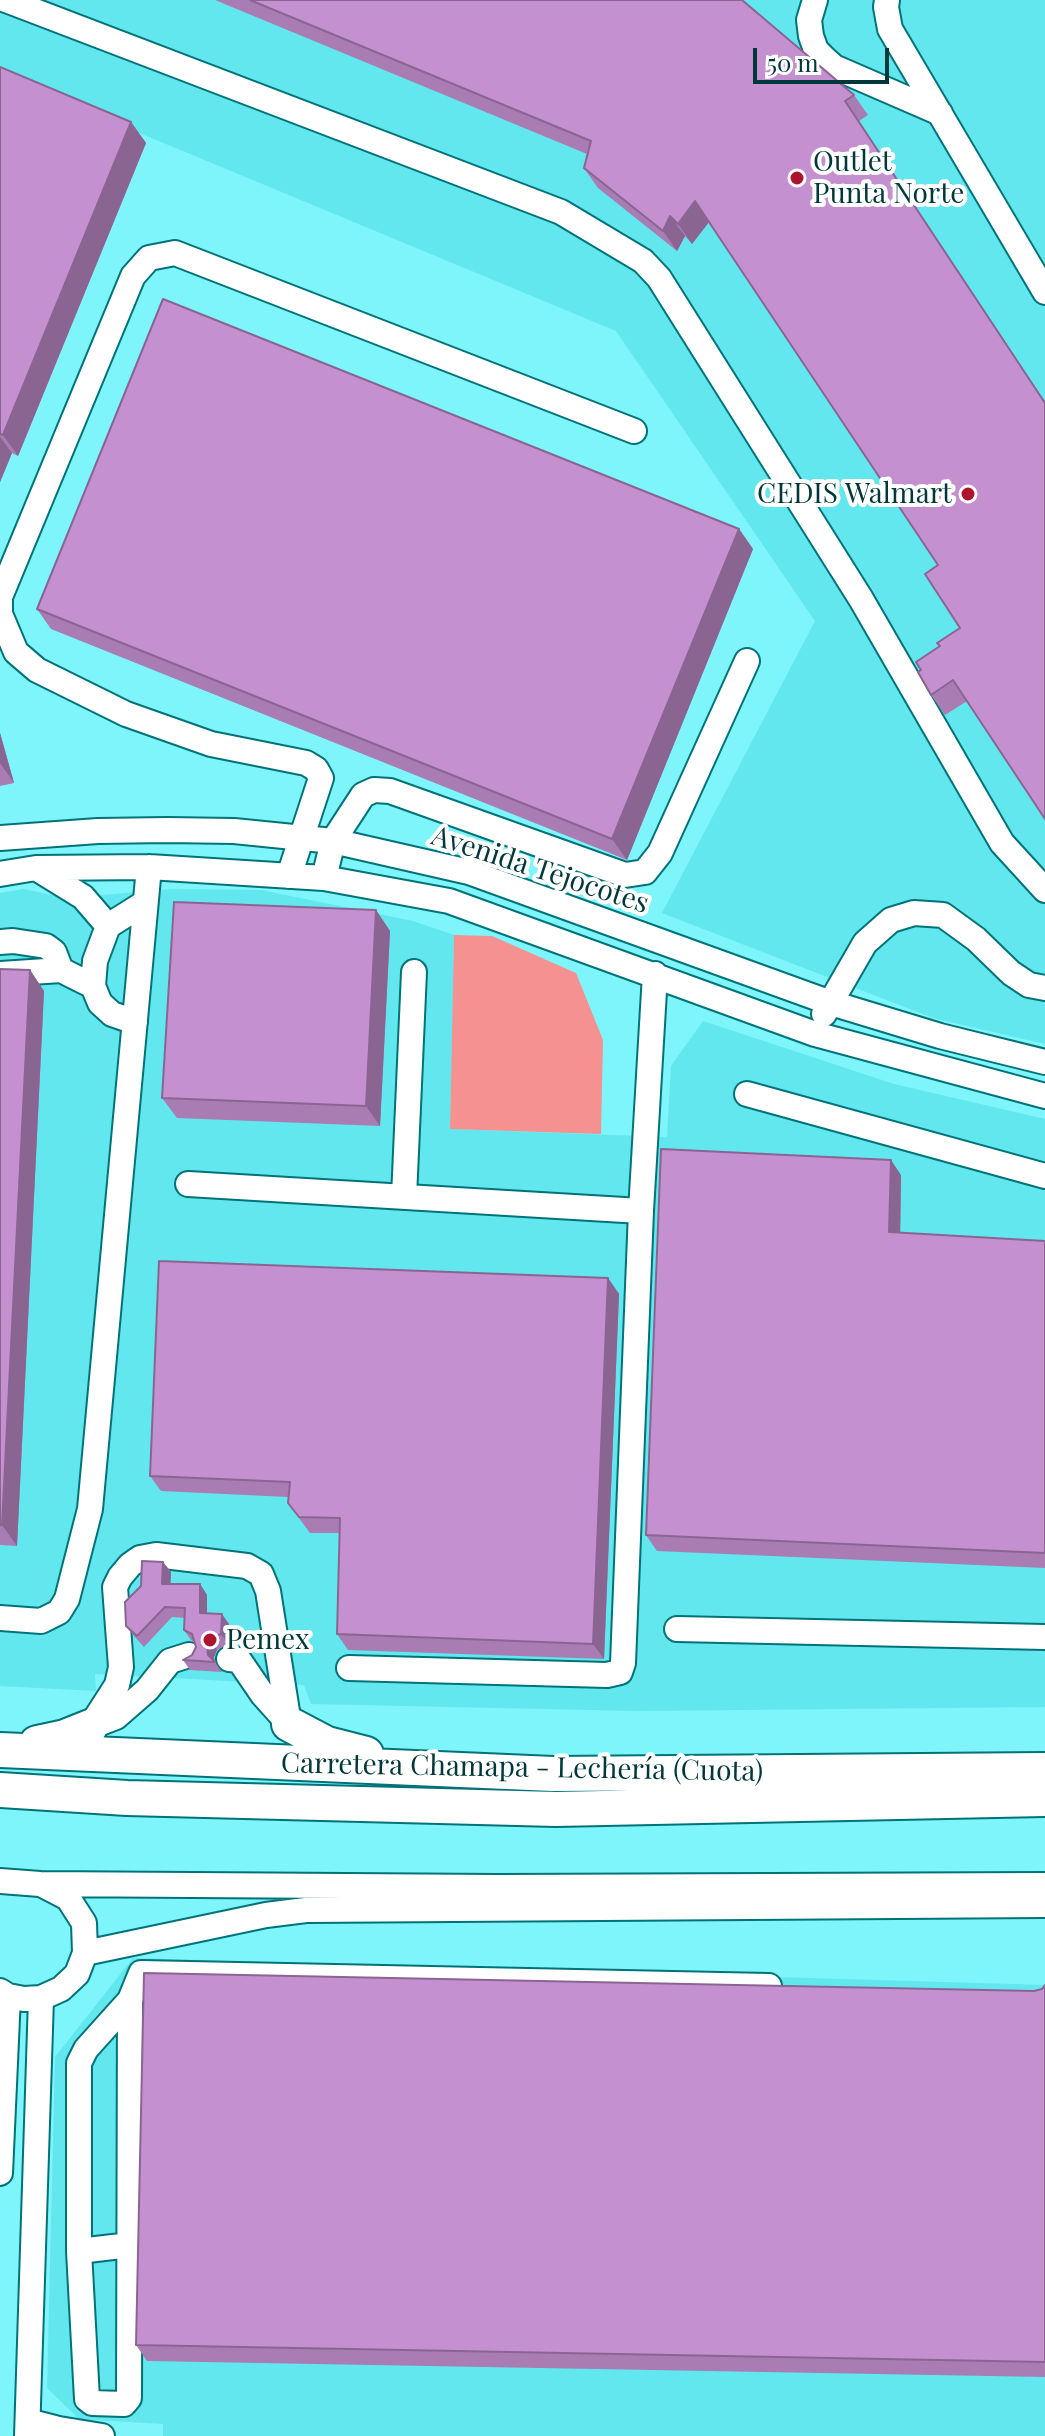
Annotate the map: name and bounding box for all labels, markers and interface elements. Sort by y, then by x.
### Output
scale bar [757,32,893,82]
text: 50 m [767,46,819,78]
place label: Outlet Punta Norte [813,145,964,211]
marker: Outlet Punta Norte [788,169,806,187]
place label: CEDIS Walmart [757,477,952,511]
marker: CEDIS Walmart [959,485,977,503]
street label: Avenida Tejocotes [427,819,653,921]
place label: Pemex [226,1623,309,1657]
marker: Pemex [201,1631,219,1649]
street label: Carretera Chamapa - Lechería (Cuota) [281,1747,763,1789]

